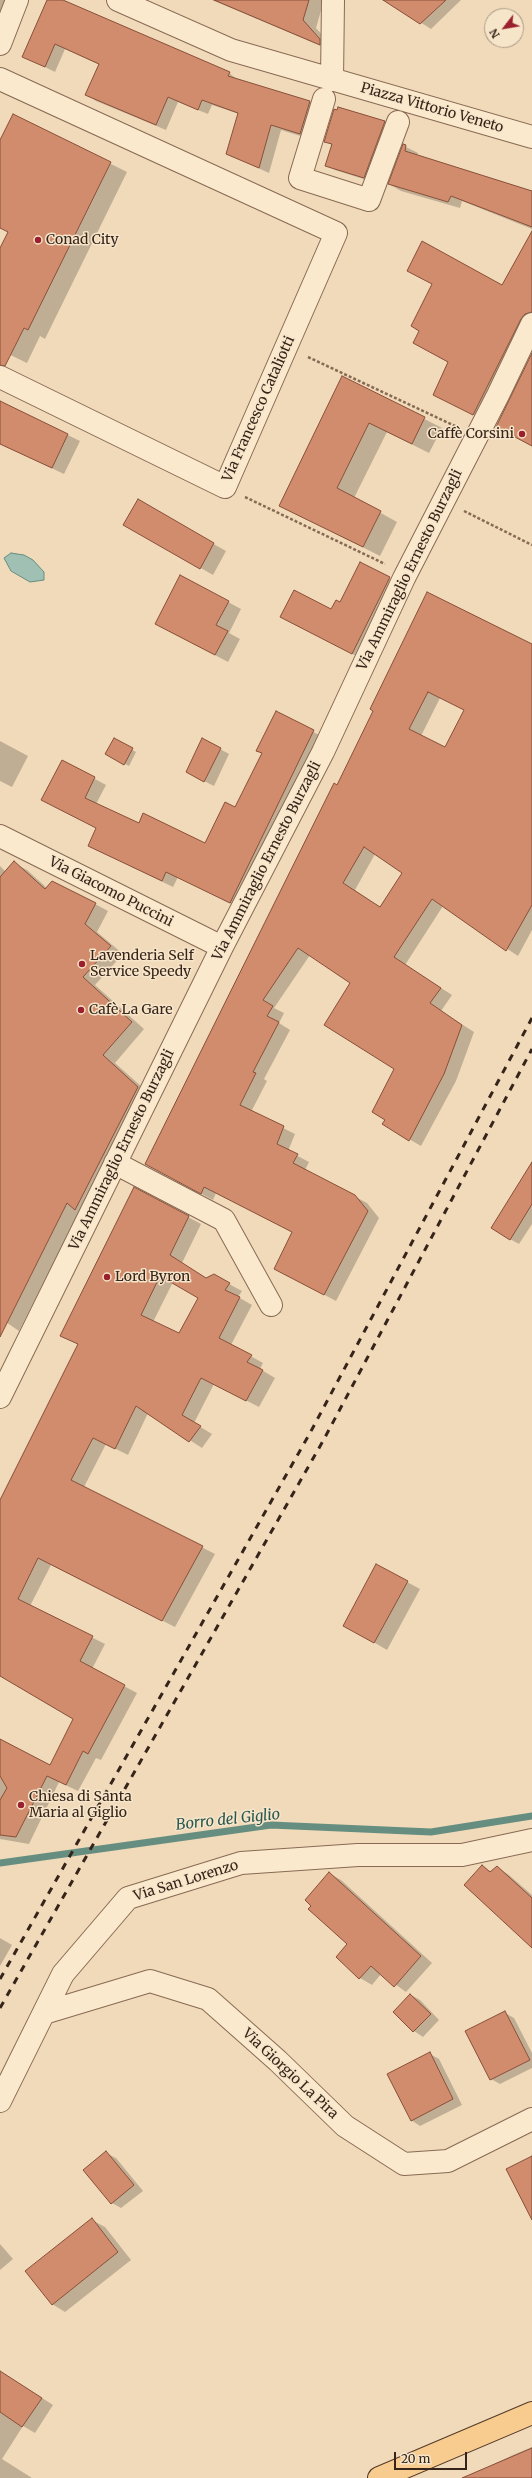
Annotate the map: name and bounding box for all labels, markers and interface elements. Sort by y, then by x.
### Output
north arrow [484,8,524,48]
text: N [486,26,503,41]
street label: Piazza Vittorio Veneto [359,80,505,136]
place label: Conad City [46,232,119,248]
marker: Conad City [33,235,43,245]
street label: Via Francesco Cataliotti [219,334,299,484]
place label: Caffè Corsini [428,426,514,442]
marker: Caffè Corsini [517,429,527,439]
street label: Via Ammiraglio Ernesto Burzagli [354,467,466,673]
street label: Via Ammiraglio Ernesto Burzagli [209,759,325,963]
street label: Via Giacomo Puccini [46,853,176,931]
place label: Lavenderia Self Service Speedy [90,948,194,980]
marker: Lavenderia Self Service Speedy [77,959,87,969]
place label: Cafè La Gare [89,1002,172,1018]
marker: Cafè La Gare [76,1005,86,1015]
street label: Via Ammiraglio Ernesto Burzagli [66,1047,178,1253]
place label: Lord Byron [115,1269,190,1285]
marker: Lord Byron [102,1272,112,1282]
place label: Chiesa di Santa Maria al Giglio [29,1789,132,1822]
marker: Chiesa di Santa Maria al Giglio [16,1800,26,1810]
water label: Borro del Giglio [175,1806,281,1834]
street label: Via San Lorenzo [132,1857,240,1905]
street label: Via Giorgio La Pira [239,2025,341,2123]
scale bar [396,2444,469,2470]
text: 20 m [401,2451,430,2466]

